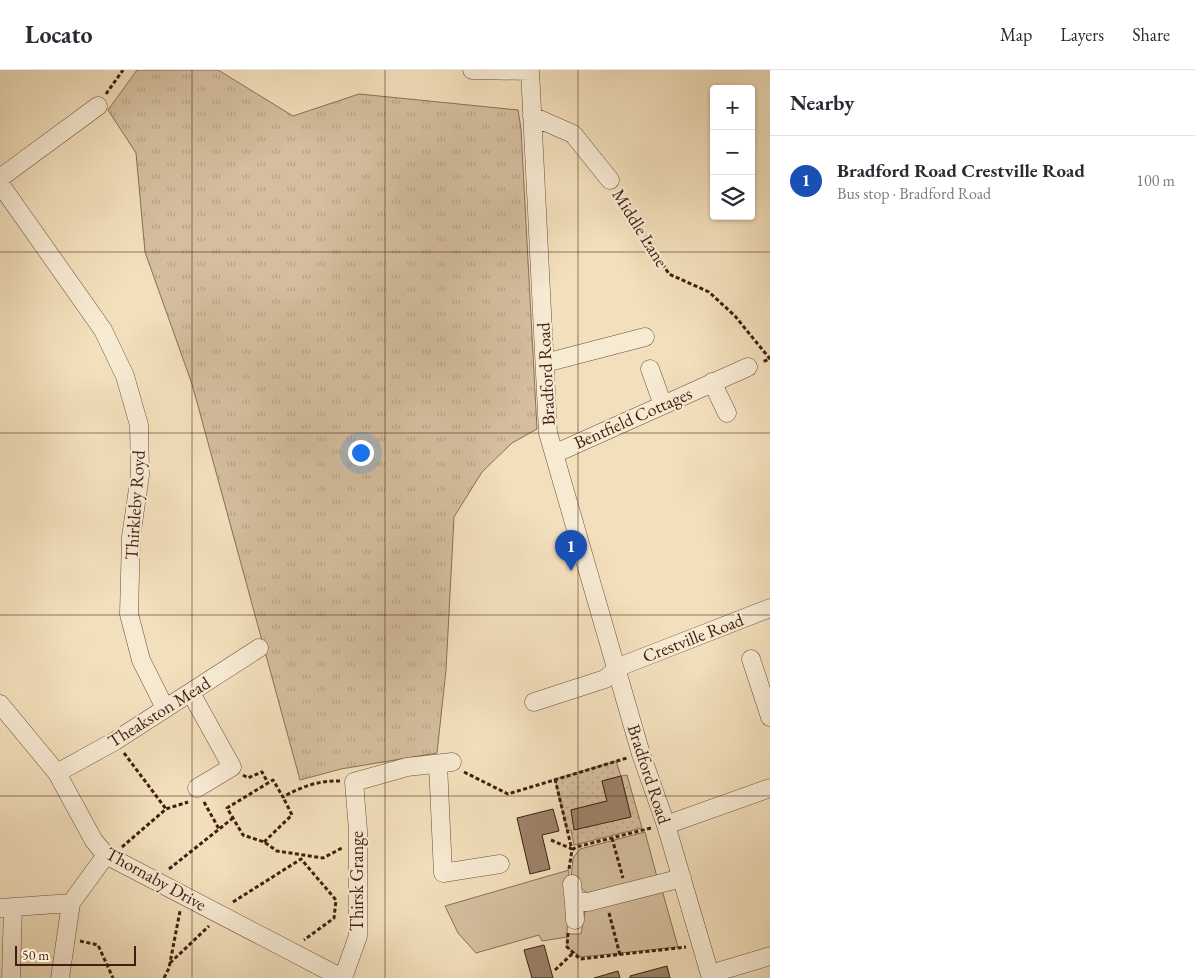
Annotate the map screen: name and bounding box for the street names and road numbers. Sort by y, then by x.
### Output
street label: Middle Lane [607,184,673,271]
street label: Bradford Road [531,321,560,426]
street label: Bentfield Cottages [570,381,696,454]
street label: Thirkleby Royd [119,449,150,560]
street label: Crestville Road [639,607,747,667]
street label: Theakston Mead [103,670,215,752]
street label: Bradford Road [623,721,677,827]
street label: Thirsk Grange [345,831,368,931]
street label: Thornaby Drive [102,841,211,916]

